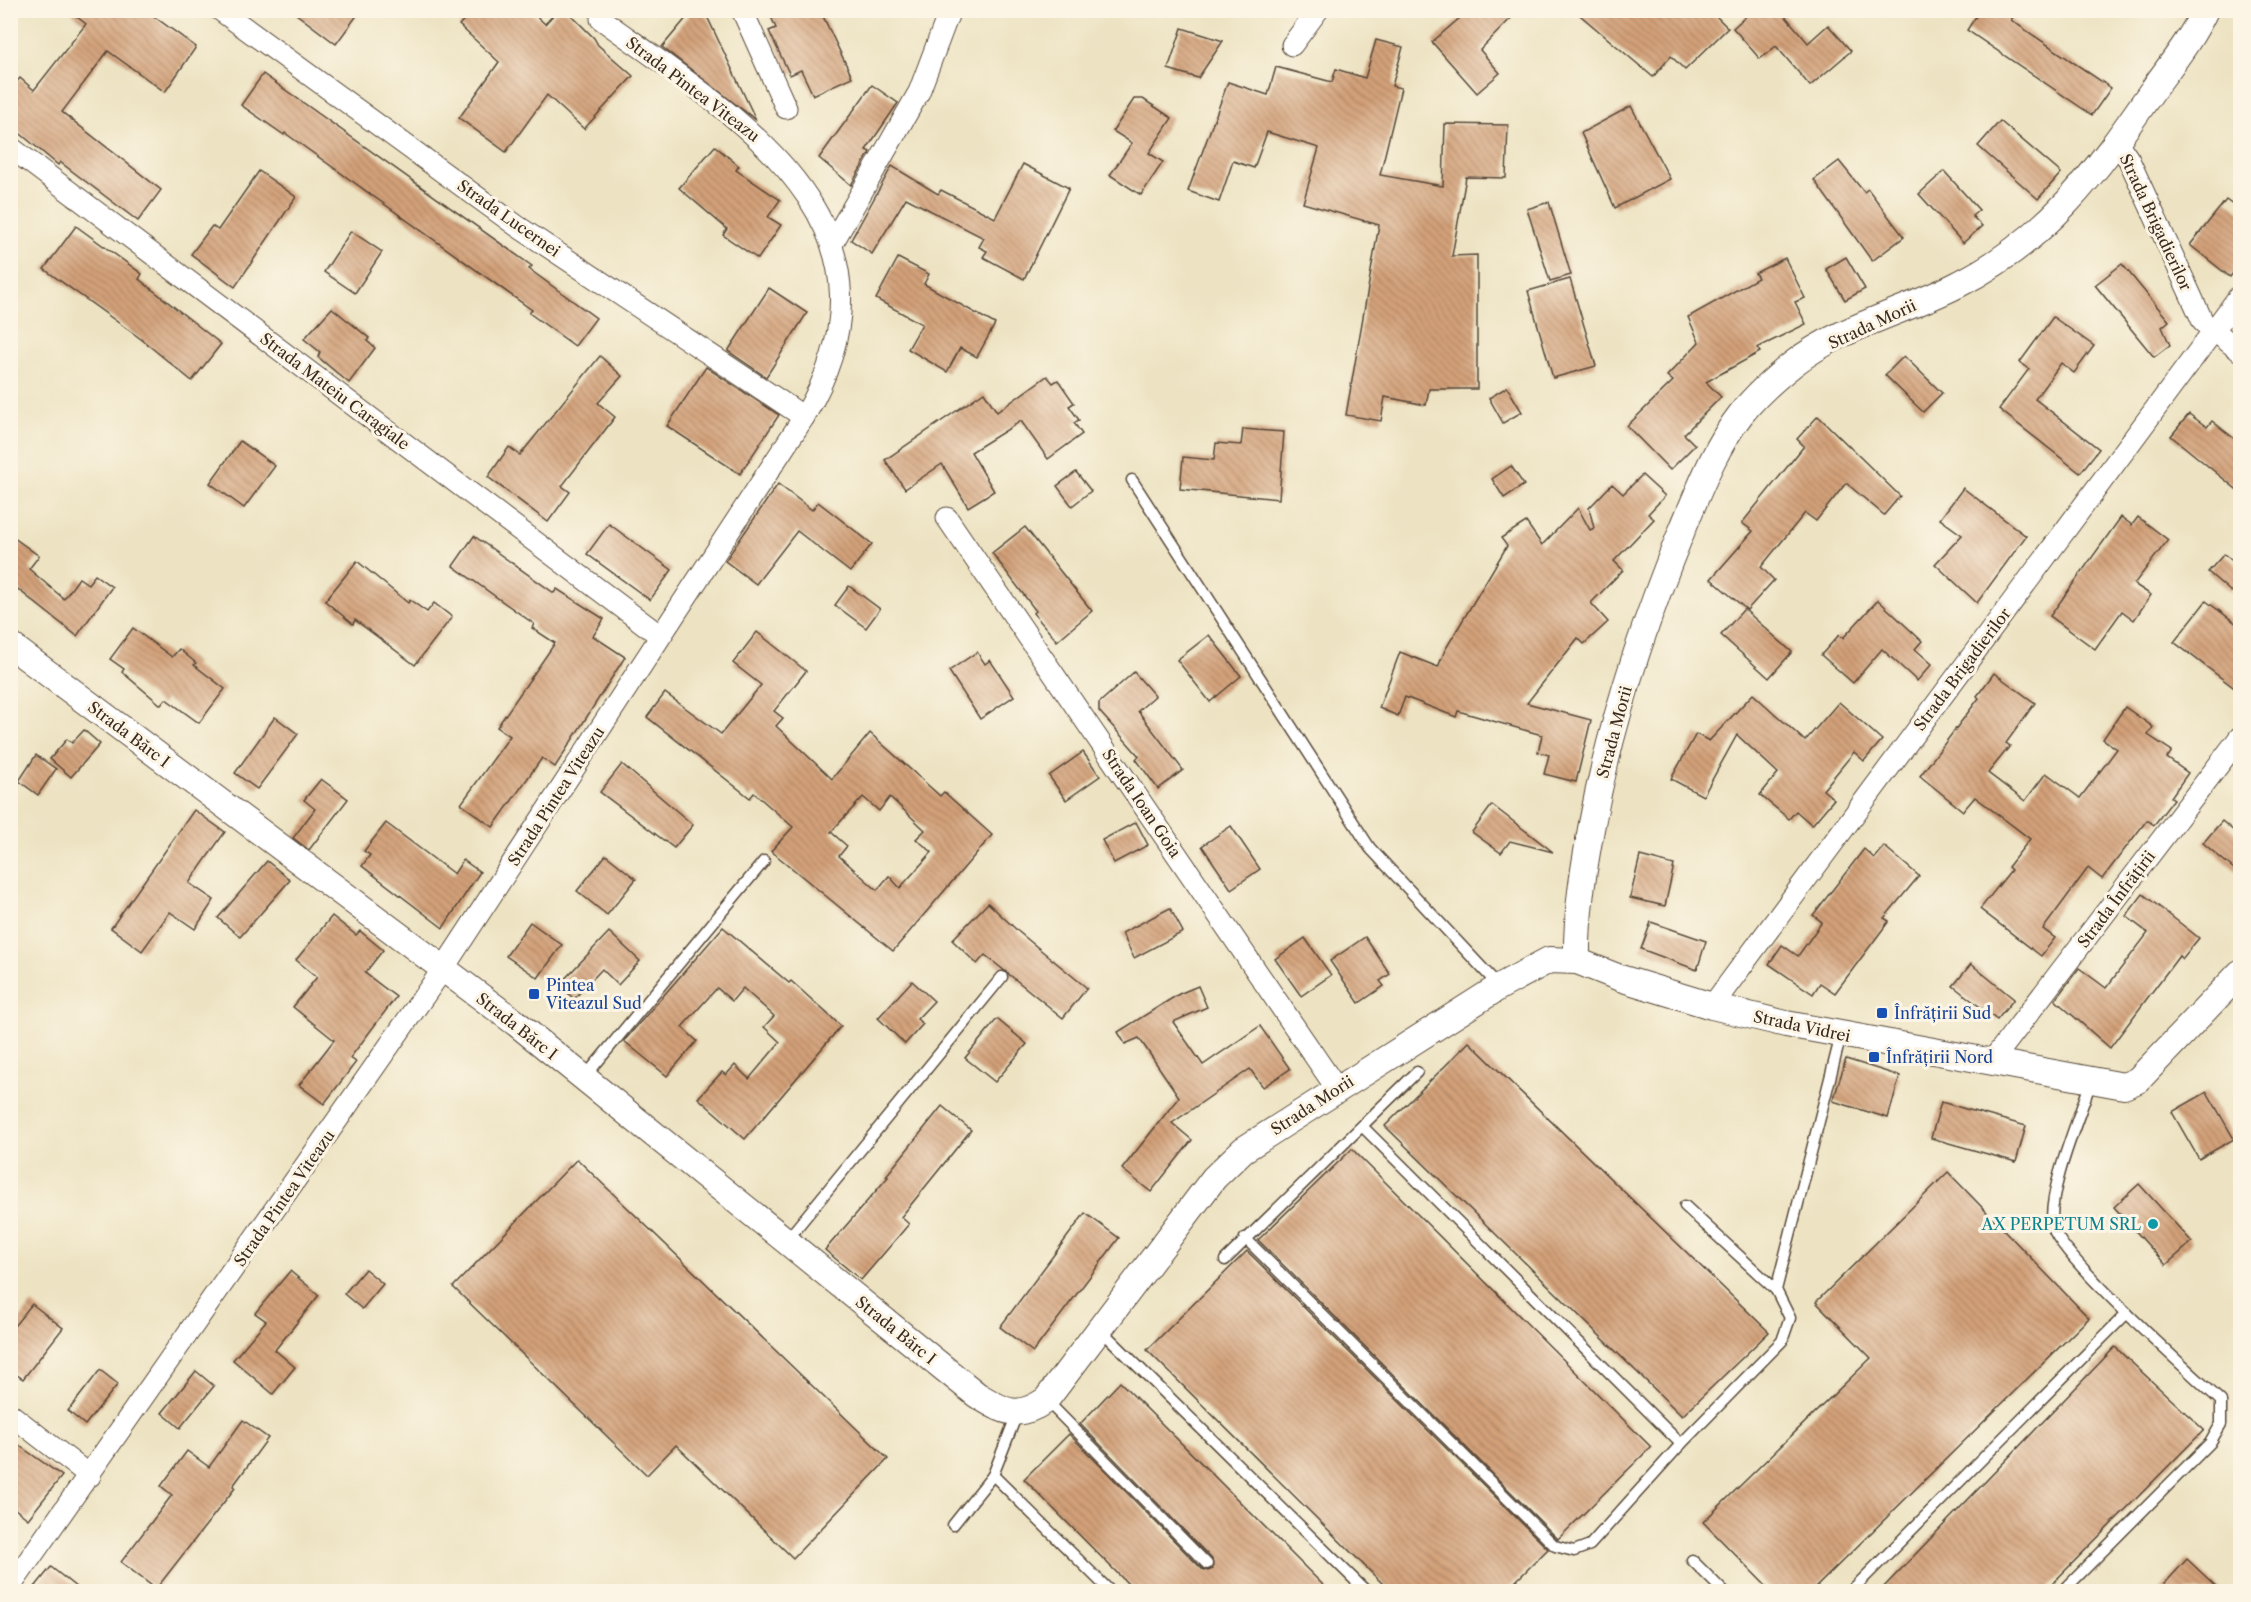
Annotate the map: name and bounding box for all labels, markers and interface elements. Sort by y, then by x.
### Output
street label: Strada Pintea Viteazu [622,32,764,146]
street label: Strada Brigadierilor [2116,150,2197,294]
street label: Strada Lucernei [454,175,564,261]
street label: Strada Morii [1825,295,1919,353]
street label: Strada Mateiu Caragiale [256,328,414,454]
street label: Strada Brigadierilor [1909,603,2015,734]
street label: Strada Morii [1592,684,1636,780]
street label: Strada Bărc I [84,697,174,771]
street label: Strada Pintea Viteazu [503,722,609,869]
street label: Strada Ioan Goia [1098,745,1186,862]
street label: Strada Înfrățirii [2073,846,2159,952]
place label: Pintea Viteazul Sud [545,975,642,1013]
marker: Pintea Viteazul Sud [527,987,541,1001]
street label: Strada Bărc I [472,988,562,1064]
place label: Înfrățirii Sud [1894,1003,1992,1023]
street label: Strada Vidrei [1752,1006,1852,1046]
marker: Înfrățirii Sud [1875,1006,1889,1020]
place label: Înfrățirii Nord [1886,1047,1993,1067]
marker: Înfrățirii Nord [1867,1050,1881,1064]
street label: Strada Morii [1267,1071,1357,1139]
street label: Strada Pintea Viteazu [229,1126,339,1270]
place label: AX PERPETUM SRL [1980,1214,2142,1234]
marker: AX PERPETUM SRL [2146,1217,2160,1231]
street label: Strada Bărc I [852,1292,940,1368]

